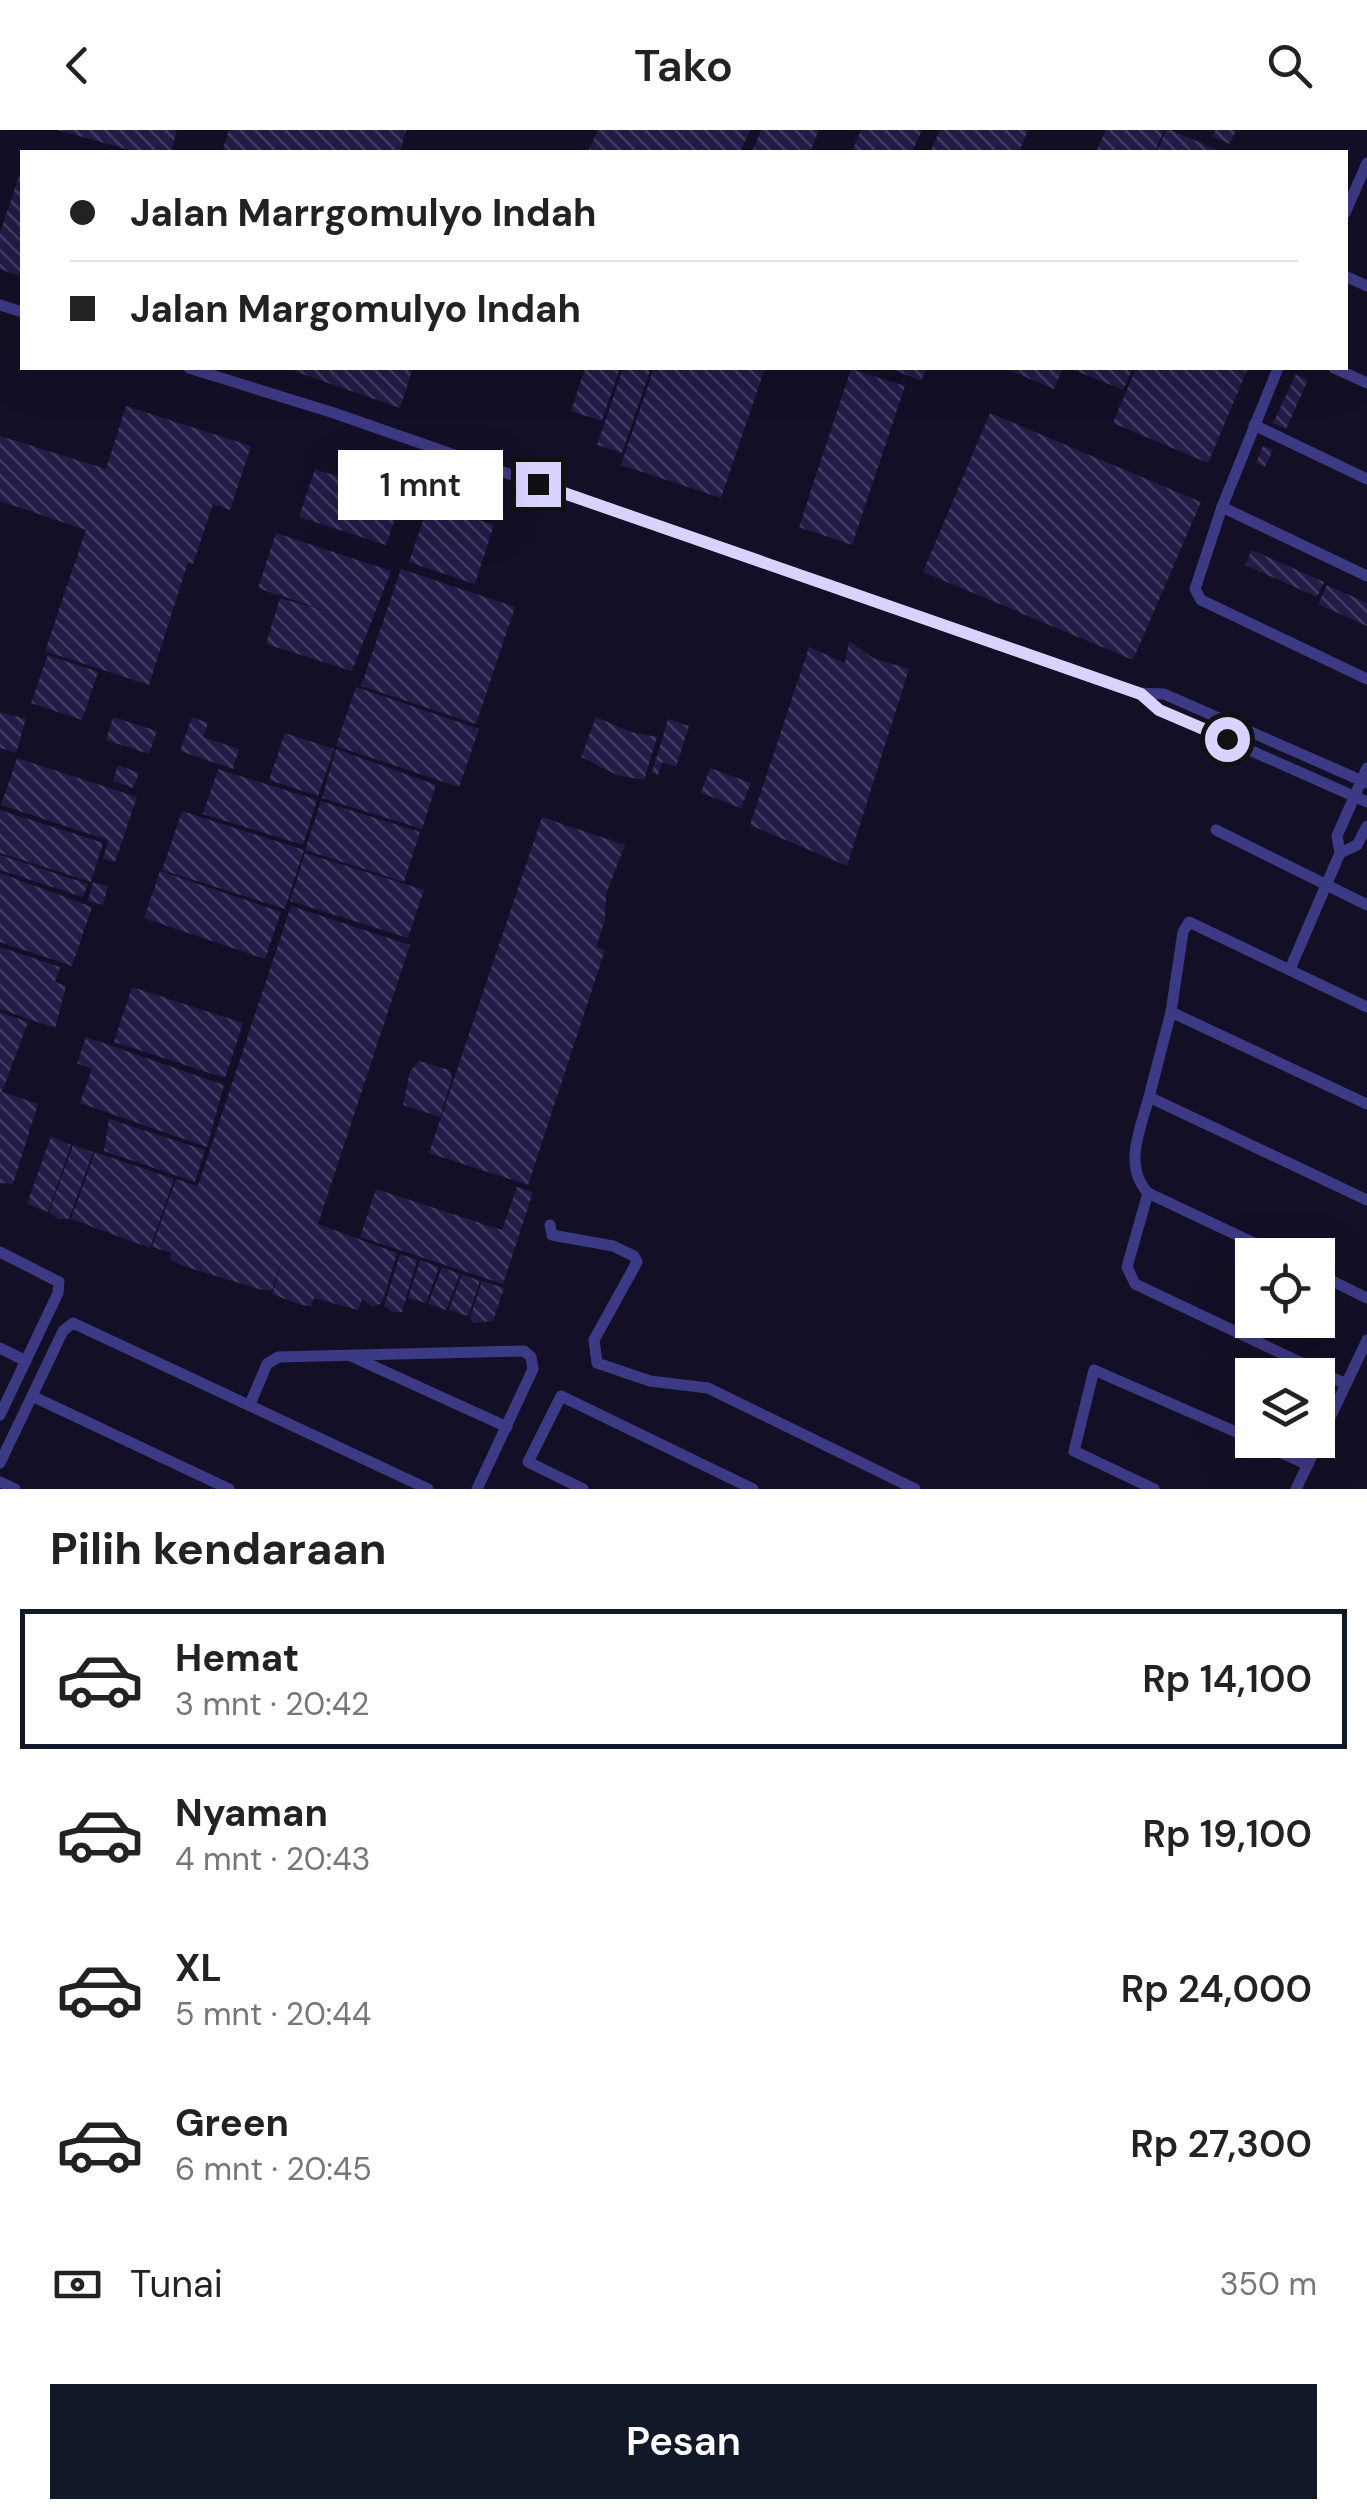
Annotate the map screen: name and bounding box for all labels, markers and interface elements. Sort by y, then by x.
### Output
text: Tako [634,36,733,95]
icon: back [50,38,105,93]
icon: search [1262,38,1317,93]
text: Jalan Marrgomulyo Indah [130,188,596,238]
text: Jalan Margomulyo Indah [130,284,581,334]
callout: 1 mnt [338,449,503,519]
route end [516,462,561,507]
text: 1 mnt [380,464,461,506]
route start [1205,717,1250,762]
map controls [1235,1238,1335,1458]
button: locate [1235,1238,1335,1338]
button: layers [1235,1358,1335,1458]
text: Pilih kendaraan [50,1519,386,1578]
text: Hemat [175,1633,299,1683]
icon: car [55,1634,145,1724]
text: Rp 14,100 [1142,1654,1312,1704]
text: 3 mnt · 20:42 [175,1683,370,1725]
text: Nyaman [175,1788,328,1838]
icon: car [55,1789,145,1879]
text: Rp 19,100 [1142,1809,1312,1859]
text: 4 mnt · 20:43 [175,1838,371,1880]
text: XL [175,1943,222,1993]
icon: car [55,1944,145,2034]
text: Rp 24,000 [1121,1964,1312,2014]
text: 5 mnt · 20:44 [175,1993,371,2035]
text: Green [175,2098,289,2148]
icon: car [55,2099,145,2189]
text: Rp 27,300 [1130,2119,1312,2169]
text: 6 mnt · 20:45 [175,2148,372,2190]
icon: cash [50,2257,105,2312]
text: Tunai [130,2259,223,2309]
text: 350 m [1220,2263,1317,2305]
button: Pesan [50,2384,1317,2499]

